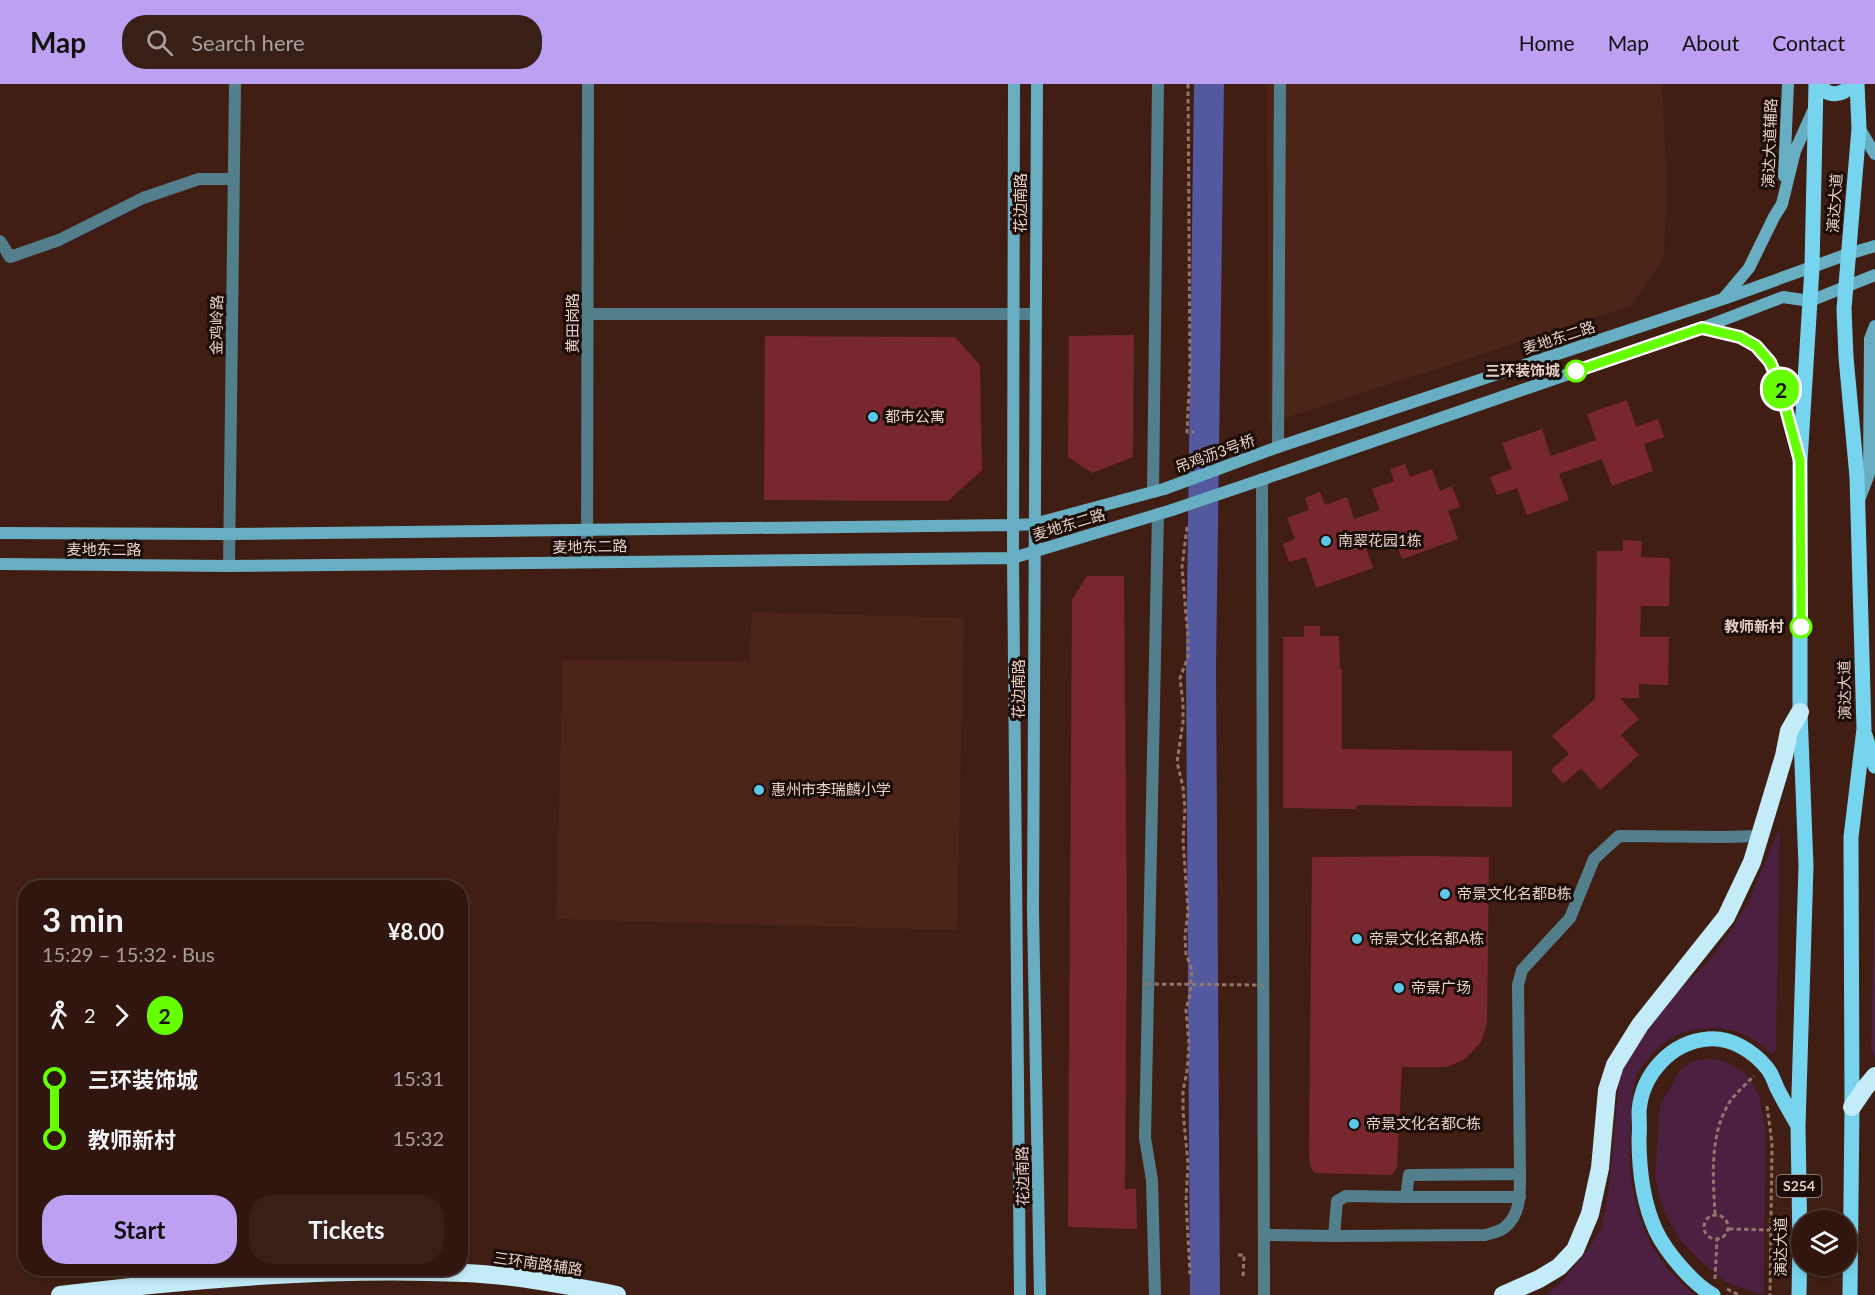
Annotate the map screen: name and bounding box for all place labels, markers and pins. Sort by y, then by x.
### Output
marker: 三环装饰城 [1565,360,1587,382]
place label: 三环装饰城 [1485,361,1560,379]
place label: 都市公寓 [885,407,945,425]
marker: 都市公寓 [866,410,880,424]
place label: 南翠花园1栋 [1338,531,1422,549]
marker: 南翠花园1栋 [1319,534,1333,548]
marker: 教师新村 [1790,616,1812,638]
place label: 教师新村 [1724,617,1784,635]
place label: 惠州市李瑞麟小学 [771,780,891,798]
marker: 惠州市李瑞麟小学 [752,783,766,797]
place label: 帝景文化名都B栋 [1457,884,1572,902]
marker: 帝景文化名都B栋 [1438,887,1452,901]
place label: 帝景文化名都A栋 [1369,929,1484,947]
marker: 帝景文化名都A栋 [1350,932,1364,946]
place label: 帝景广场 [1411,978,1471,996]
marker: 帝景广场 [1392,981,1406,995]
place label: 帝景文化名都C栋 [1366,1114,1481,1132]
marker: 帝景文化名都C栋 [1347,1117,1361,1131]

